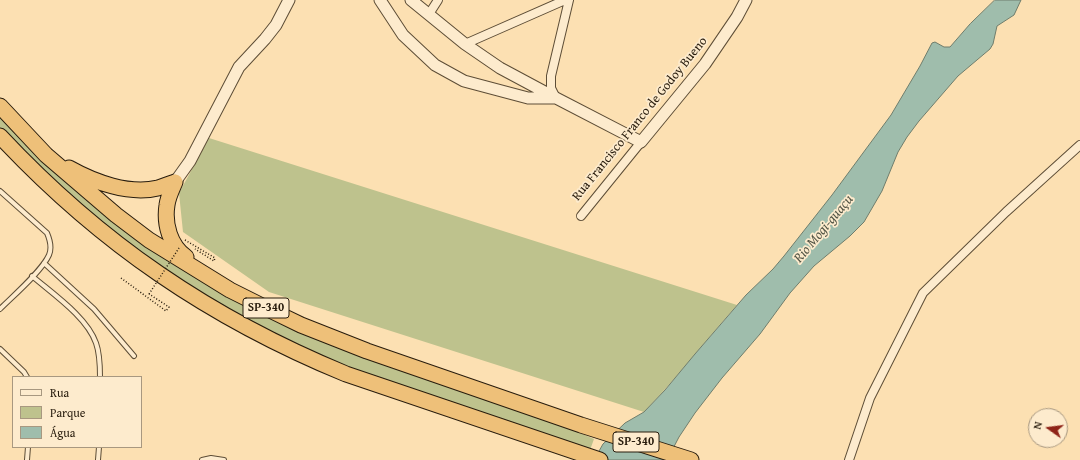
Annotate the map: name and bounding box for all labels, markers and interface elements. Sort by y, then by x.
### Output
street label: Rua Francisco Franco de Godoy Bueno [569,34,711,204]
water label: Rio Mogi-guaçu [791,192,857,266]
road number: SP-340 [243,298,289,318]
legend [12,376,142,448]
text: Rua [50,384,69,401]
text: Parque [50,404,85,421]
north arrow [1028,408,1068,448]
text: N [1029,420,1046,431]
text: Água [50,424,75,441]
road number: SP-340 [613,432,659,452]

